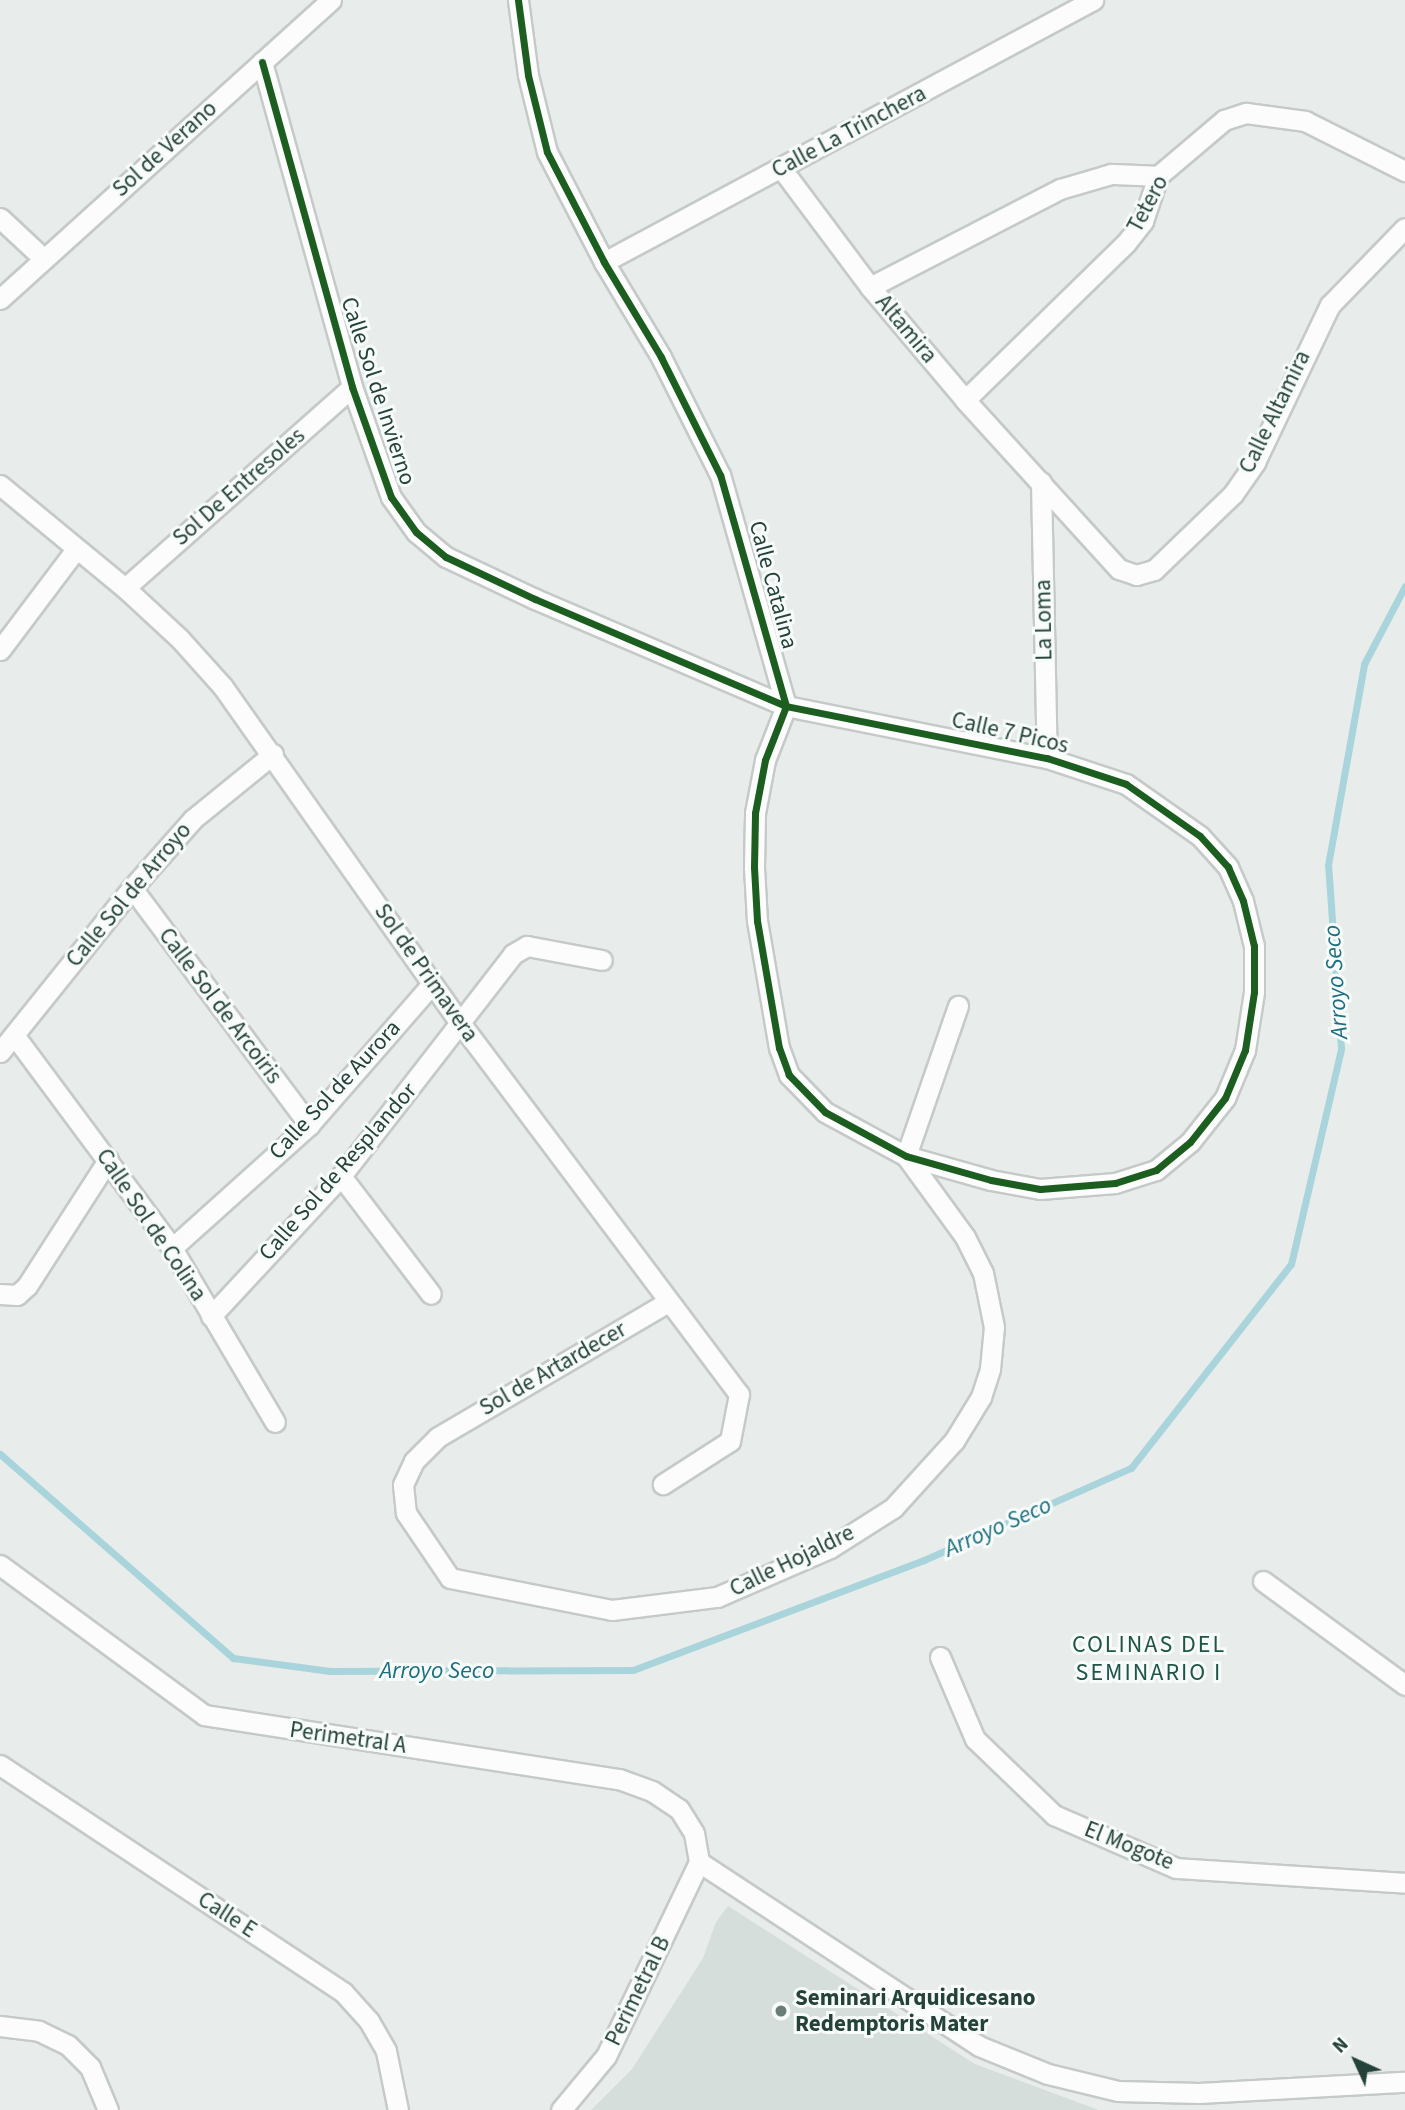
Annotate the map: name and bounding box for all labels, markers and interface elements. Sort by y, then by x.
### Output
street label: Calle La Trinchera [767,80,931,184]
street label: Sol de Verano [107,95,223,203]
street label: Tetero [1121,171,1175,237]
street label: Altamira [869,289,943,369]
street label: Calle Sol de Invierno [335,294,421,488]
street label: Calle Altamira [1233,346,1317,478]
street label: Sol De Entresoles [167,422,311,552]
street label: Calle Catalina [743,518,803,652]
street label: La Loma [1029,579,1059,661]
street label: Calle 7 Picos [949,706,1071,760]
street label: Calle Sol de Arroyo [61,817,197,973]
street label: Sol de Primavera [368,899,484,1047]
street label: Calle Sol de Arcoiris [152,923,288,1089]
water label: Arroyo Seco [1318,924,1354,1040]
street label: Calle Sol de Aurora [263,1015,407,1165]
street label: Calle Sol de Resplandor [253,1078,423,1266]
street label: Calle Sol de Colina [90,1144,212,1306]
street label: Sol de Artardecer [475,1316,631,1422]
water label: Arroyo Seco [940,1491,1056,1563]
street label: Calle Hojaldre [725,1519,859,1603]
district label: COLINAS DEL SEMINARIO I [1073,1631,1225,1687]
water label: Arroyo Seco [380,1657,494,1685]
street label: Perimetral A [288,1716,408,1760]
street label: El Mogote [1080,1816,1178,1876]
street label: Calle E [192,1886,262,1944]
street label: Perimetral B [600,1932,676,2050]
place label: Seminari Arquidicesano Redemptoris Mater [795,1984,1036,2038]
marker: Seminari Arquidicesano Redemptoris Mater [773,2003,789,2019]
north arrow [1321,2026,1391,2096]
text: N [1327,2032,1355,2060]

